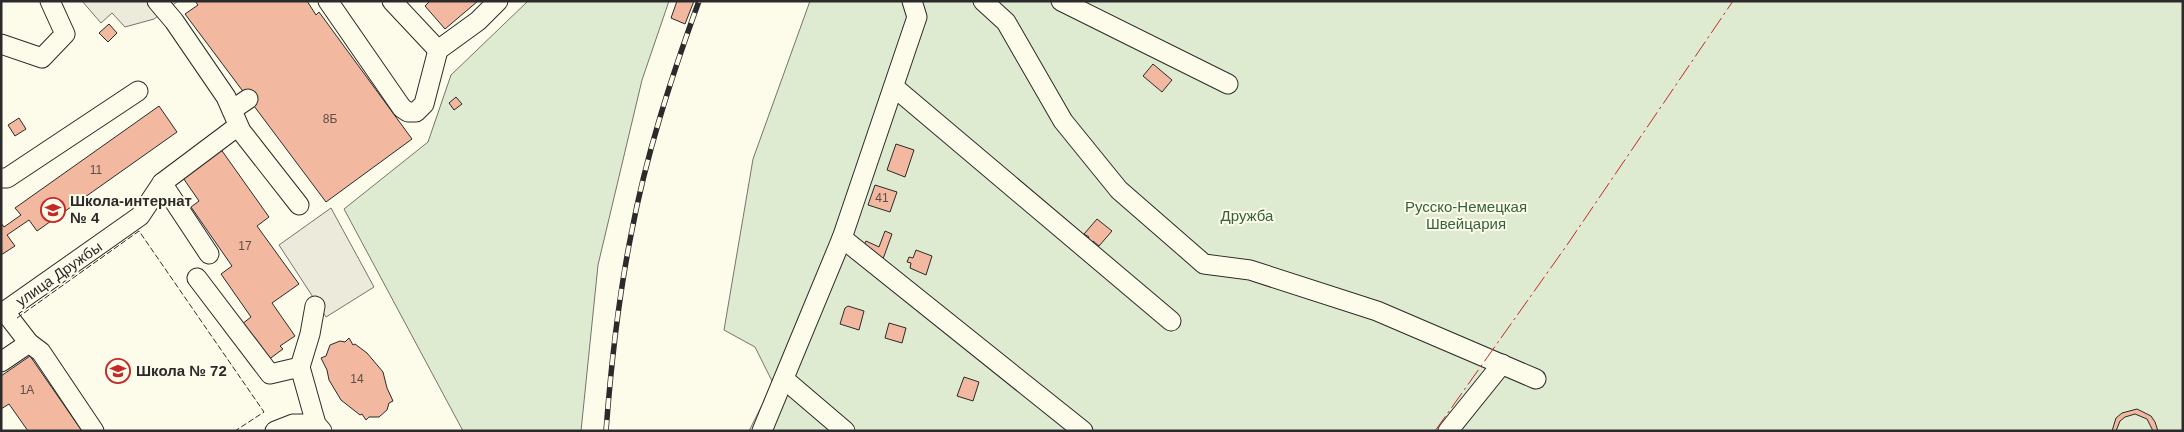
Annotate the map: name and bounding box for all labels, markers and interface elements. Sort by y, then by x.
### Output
house number: 8Б [323,112,337,126]
house number: 11 [90,163,103,177]
house number: 41 [875,191,889,205]
place label: Школа-интернат № 4 [70,192,192,226]
school or university icon: Школа-интернат № 4 [40,197,66,223]
park label: Русско-Немецкая Швейцария [1405,198,1527,232]
park label: Дружба [1221,207,1274,224]
street label: улица Дружбы [12,238,105,310]
house number: 17 [238,239,252,253]
school or university icon: Школа № 72 [105,358,131,384]
place label: Школа № 72 [136,362,227,379]
house number: 14 [350,372,364,386]
house number: 1А [20,383,34,397]

